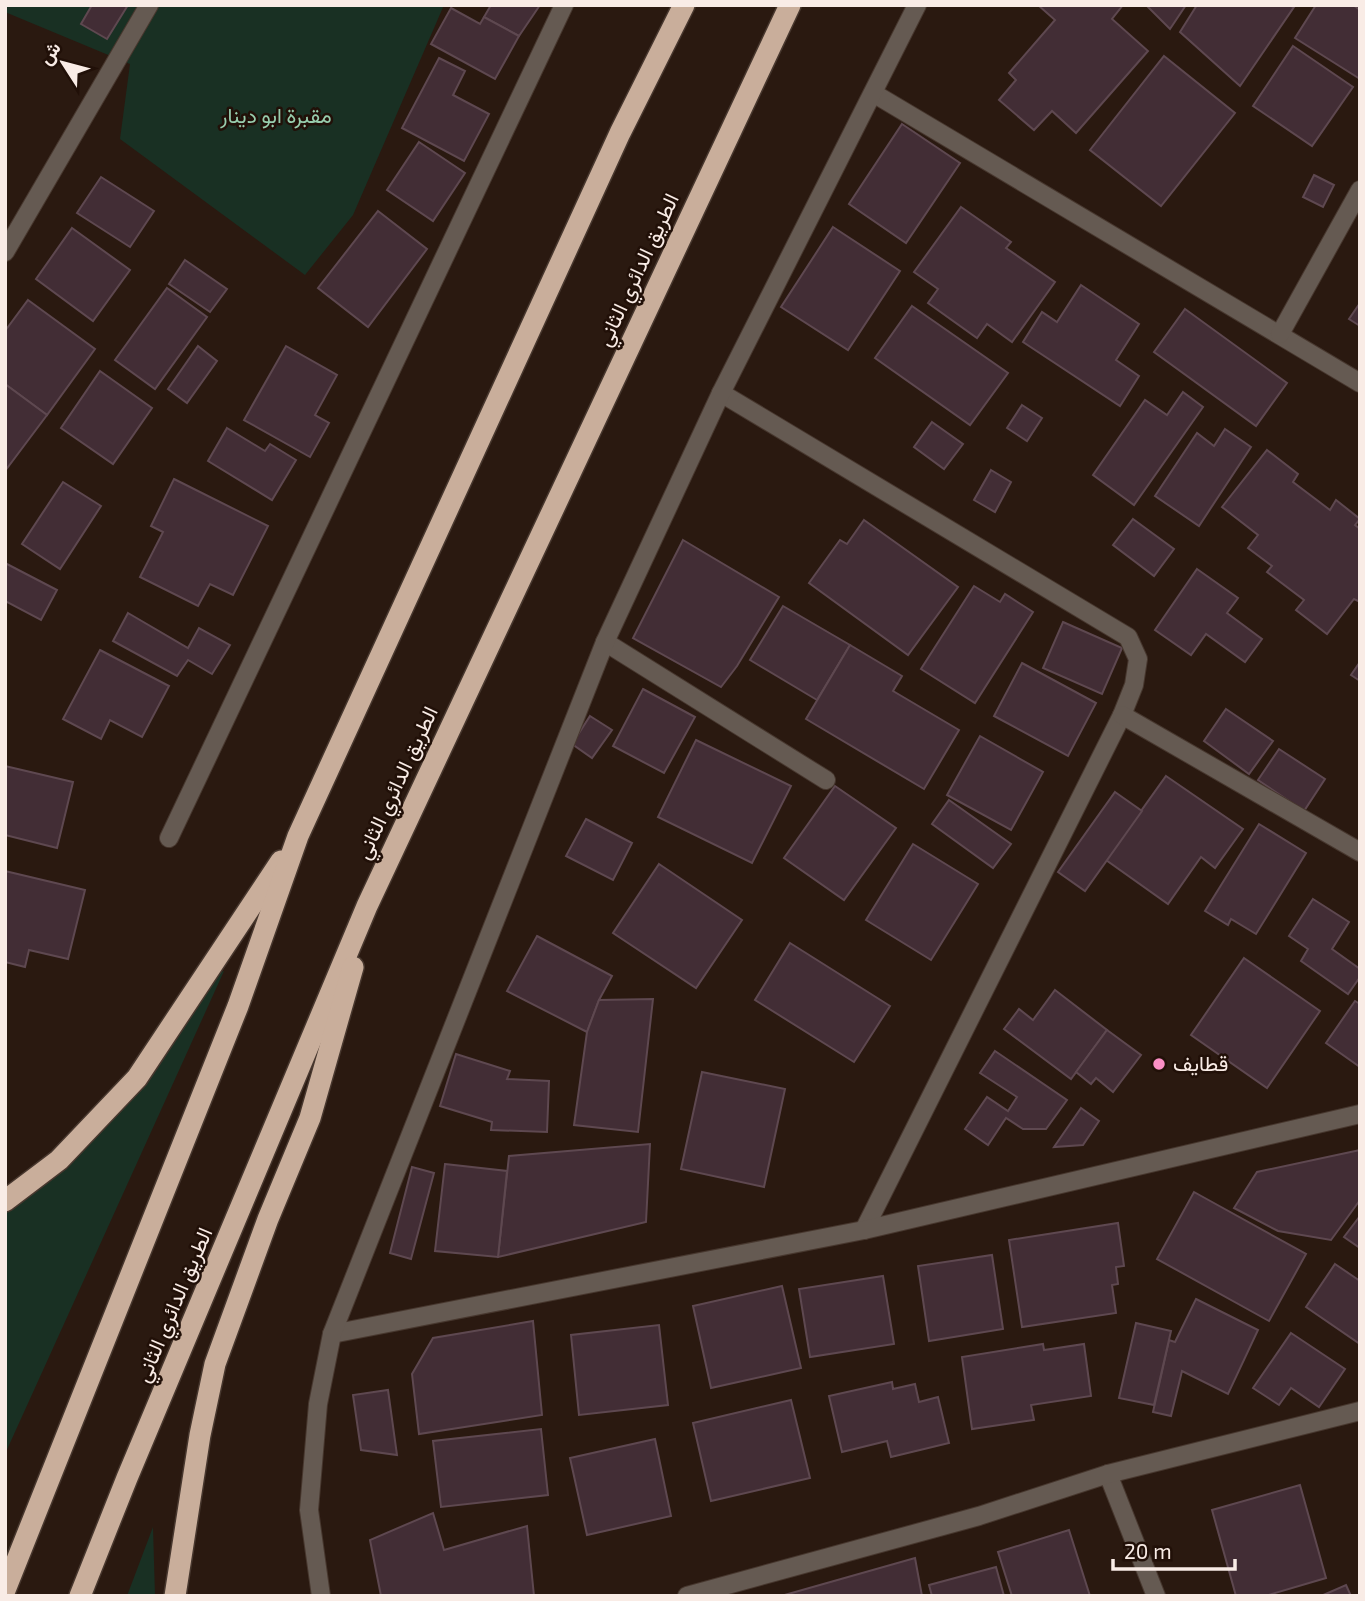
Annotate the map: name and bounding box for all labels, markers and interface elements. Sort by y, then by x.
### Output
north arrow [28,28,98,98]
text: ش [33,37,66,69]
park label: مقبرة ابو دينار [219,102,332,129]
street label: الطريق الدائري الثاني [590,189,688,352]
street label: الطريق الدائري الثاني [349,702,447,865]
place label: قطايف [1173,1050,1228,1076]
marker: قطايف [1151,1056,1167,1072]
street label: الطريق الدائري الثاني [129,1223,222,1388]
scale bar [1113,1528,1236,1572]
text: 20 m [1124,1538,1172,1563]

